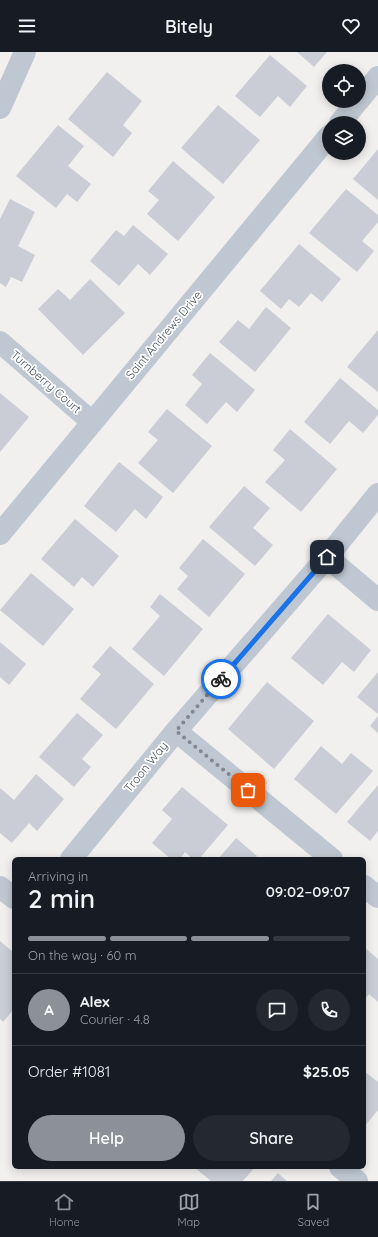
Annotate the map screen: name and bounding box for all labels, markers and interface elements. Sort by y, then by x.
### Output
icon: menu [16,15,38,37]
text: Bitely [165,15,213,38]
icon: heart [340,15,362,37]
map controls [322,64,366,160]
button: locate [322,64,366,108]
button: layers [322,116,366,160]
street label: Saint Andrews Drive [122,287,205,382]
street label: Turnberry Court [8,347,85,416]
pin [310,540,344,574]
icon: home [316,546,338,568]
courier [201,659,241,699]
icon: bike [210,668,232,690]
street label: Troon Way [121,738,171,795]
pin [231,773,265,807]
icon: bag [237,779,259,801]
text: Arriving in [28,868,88,884]
text: 2 min [28,882,95,915]
text: 09:02–09:07 [266,882,350,901]
text: On the way · 60 m [28,947,137,963]
button: chat [256,989,298,1031]
button: phone [308,989,350,1031]
text: Alex [80,992,110,1011]
text: A [44,1000,54,1019]
text: Courier · 4.8 [80,1011,150,1027]
text: Order #1081 [28,1062,110,1081]
text: $25.05 [303,1062,350,1081]
button: Help [28,1115,185,1161]
button: Share [193,1115,350,1161]
tab: Home [49,1191,80,1229]
tab: Map [177,1191,200,1229]
tab: Saved [298,1191,329,1229]

